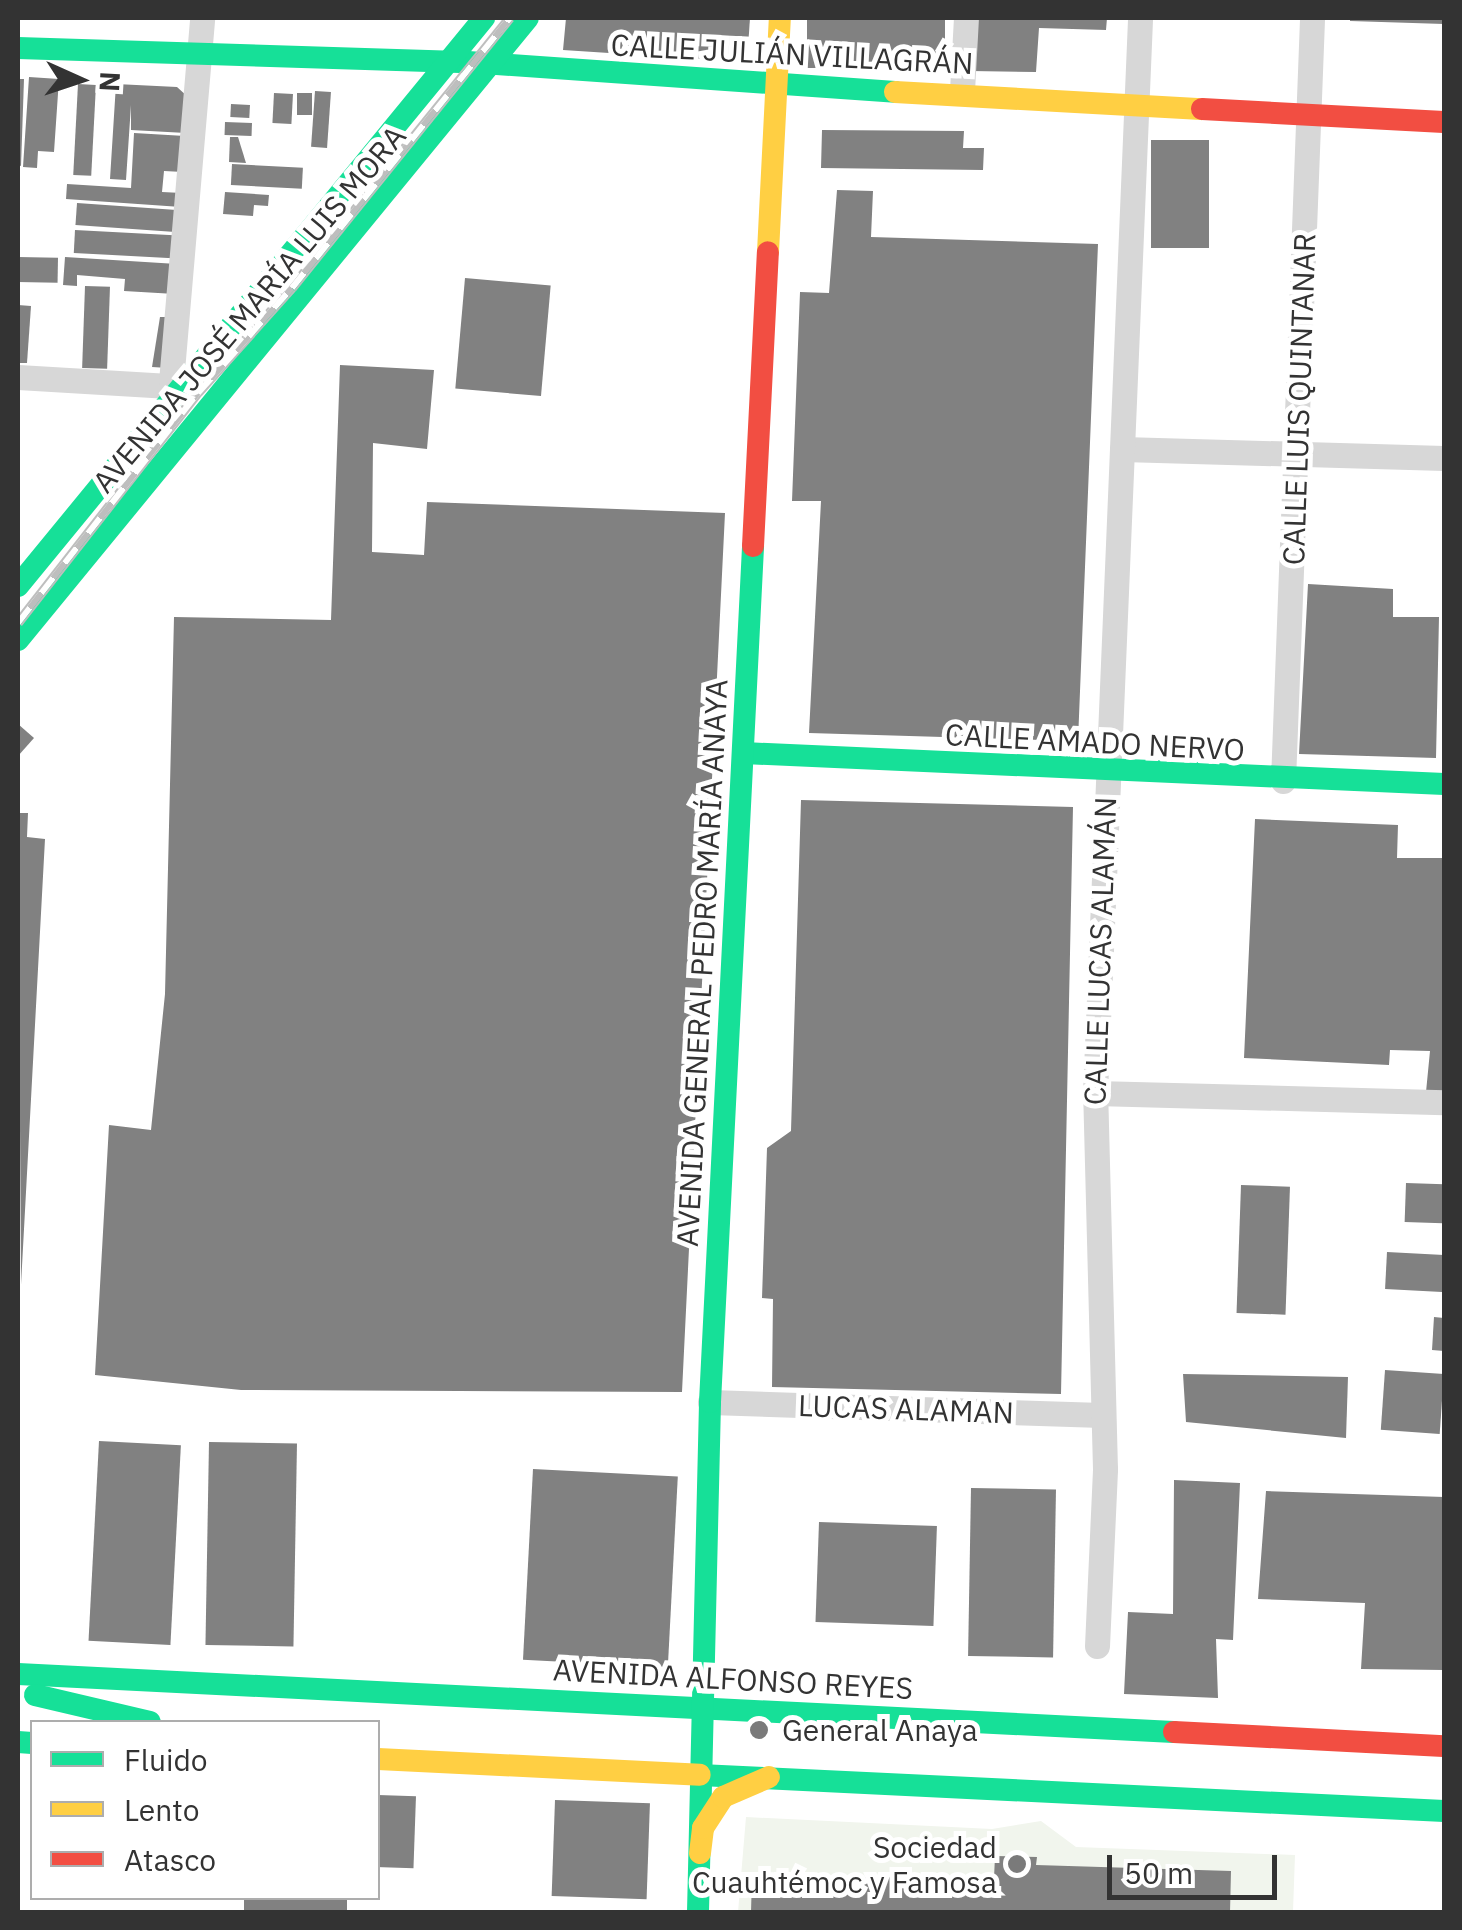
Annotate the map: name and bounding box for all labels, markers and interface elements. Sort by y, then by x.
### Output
street label: CALLE JULIÁN VILLAGRÁN [610,27,974,81]
north arrow [30,30,130,130]
text: N [91,71,129,93]
street label: AVENIDA JOSÉ MARÍA LUIS MORA [85,118,413,500]
street label: CALLE LUIS QUINTANAR [1275,232,1323,566]
street label: AVENIDA GENERAL PEDRO MARÍA ANAYA [669,678,735,1248]
street label: CALLE AMADO NERVO [944,716,1246,768]
street label: CALLE LUCAS ALAMÁN [1077,796,1123,1106]
street label: LUCAS ALAMAN [798,1387,1014,1431]
street label: AVENIDA ALFONSO REYES [552,1652,914,1706]
place label: General Anaya [782,1712,978,1748]
marker: General Anaya [746,1717,772,1743]
legend [30,1720,380,1900]
text: Fluido [124,1740,208,1779]
text: Lento [124,1790,199,1829]
place label: Sociedad Cuauhtémoc y Famosa [692,1829,997,1900]
scale bar [1112,1835,1282,1897]
text: Atasco [124,1840,216,1879]
marker: Sociedad Cuauhtémoc y Famosa [1006,1853,1028,1875]
text: 50 m [1124,1853,1193,1892]

